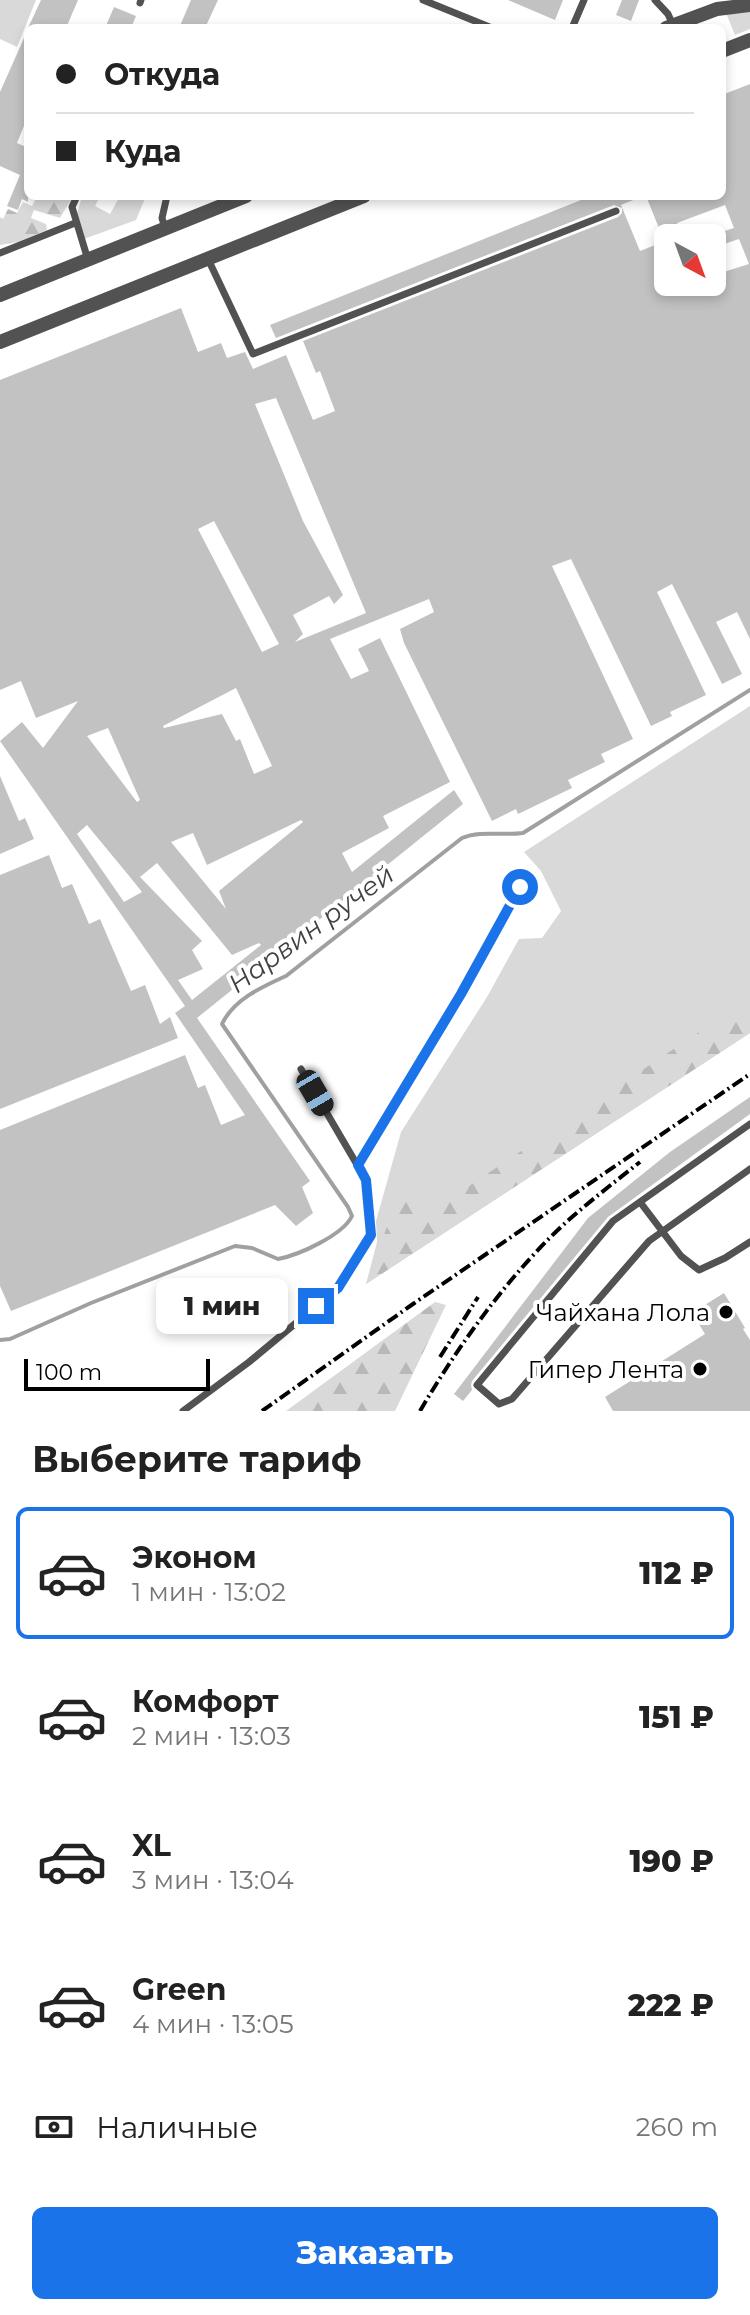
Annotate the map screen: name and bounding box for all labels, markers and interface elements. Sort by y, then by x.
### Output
text: Откуда [104,56,220,93]
text: Куда [104,133,181,170]
north arrow [654,224,726,296]
map controls [654,224,726,296]
water label: Нарвин ручей [222,858,400,1000]
route start [502,869,538,905]
car [293,1066,337,1120]
callout: 1 мин [156,1278,288,1334]
route end [298,1288,334,1324]
text: 1 мин [184,1290,260,1322]
place label: Чайхана Лола [536,1298,710,1327]
marker: Чайхана Лола [717,1303,735,1321]
scale bar [24,1355,210,1391]
place label: Гипер Лента [528,1355,684,1384]
text: 100 m [36,1359,102,1386]
marker: Гипер Лента [691,1360,709,1378]
text: Выберите тариф [32,1437,362,1481]
icon: car [36,1537,108,1609]
text: Эконом [132,1539,257,1576]
text: 112 ₽ [639,1555,714,1592]
text: 1 мин · 13:02 [132,1576,286,1608]
icon: car [36,1681,108,1753]
text: Комфорт [132,1683,279,1720]
text: 151 ₽ [639,1699,714,1736]
text: 2 мин · 13:03 [132,1720,291,1752]
icon: car [36,1825,108,1897]
text: XL [132,1827,171,1864]
text: 190 ₽ [629,1843,714,1880]
text: 3 мин · 13:04 [132,1864,294,1896]
icon: car [36,1969,108,2041]
text: Green [132,1971,226,2008]
text: 222 ₽ [628,1987,714,2024]
text: 4 мин · 13:05 [132,2008,294,2040]
icon: cash [32,2105,76,2149]
text: Наличные [96,2109,258,2146]
text: 260 m [636,2111,718,2143]
button: Заказать [32,2207,718,2299]

